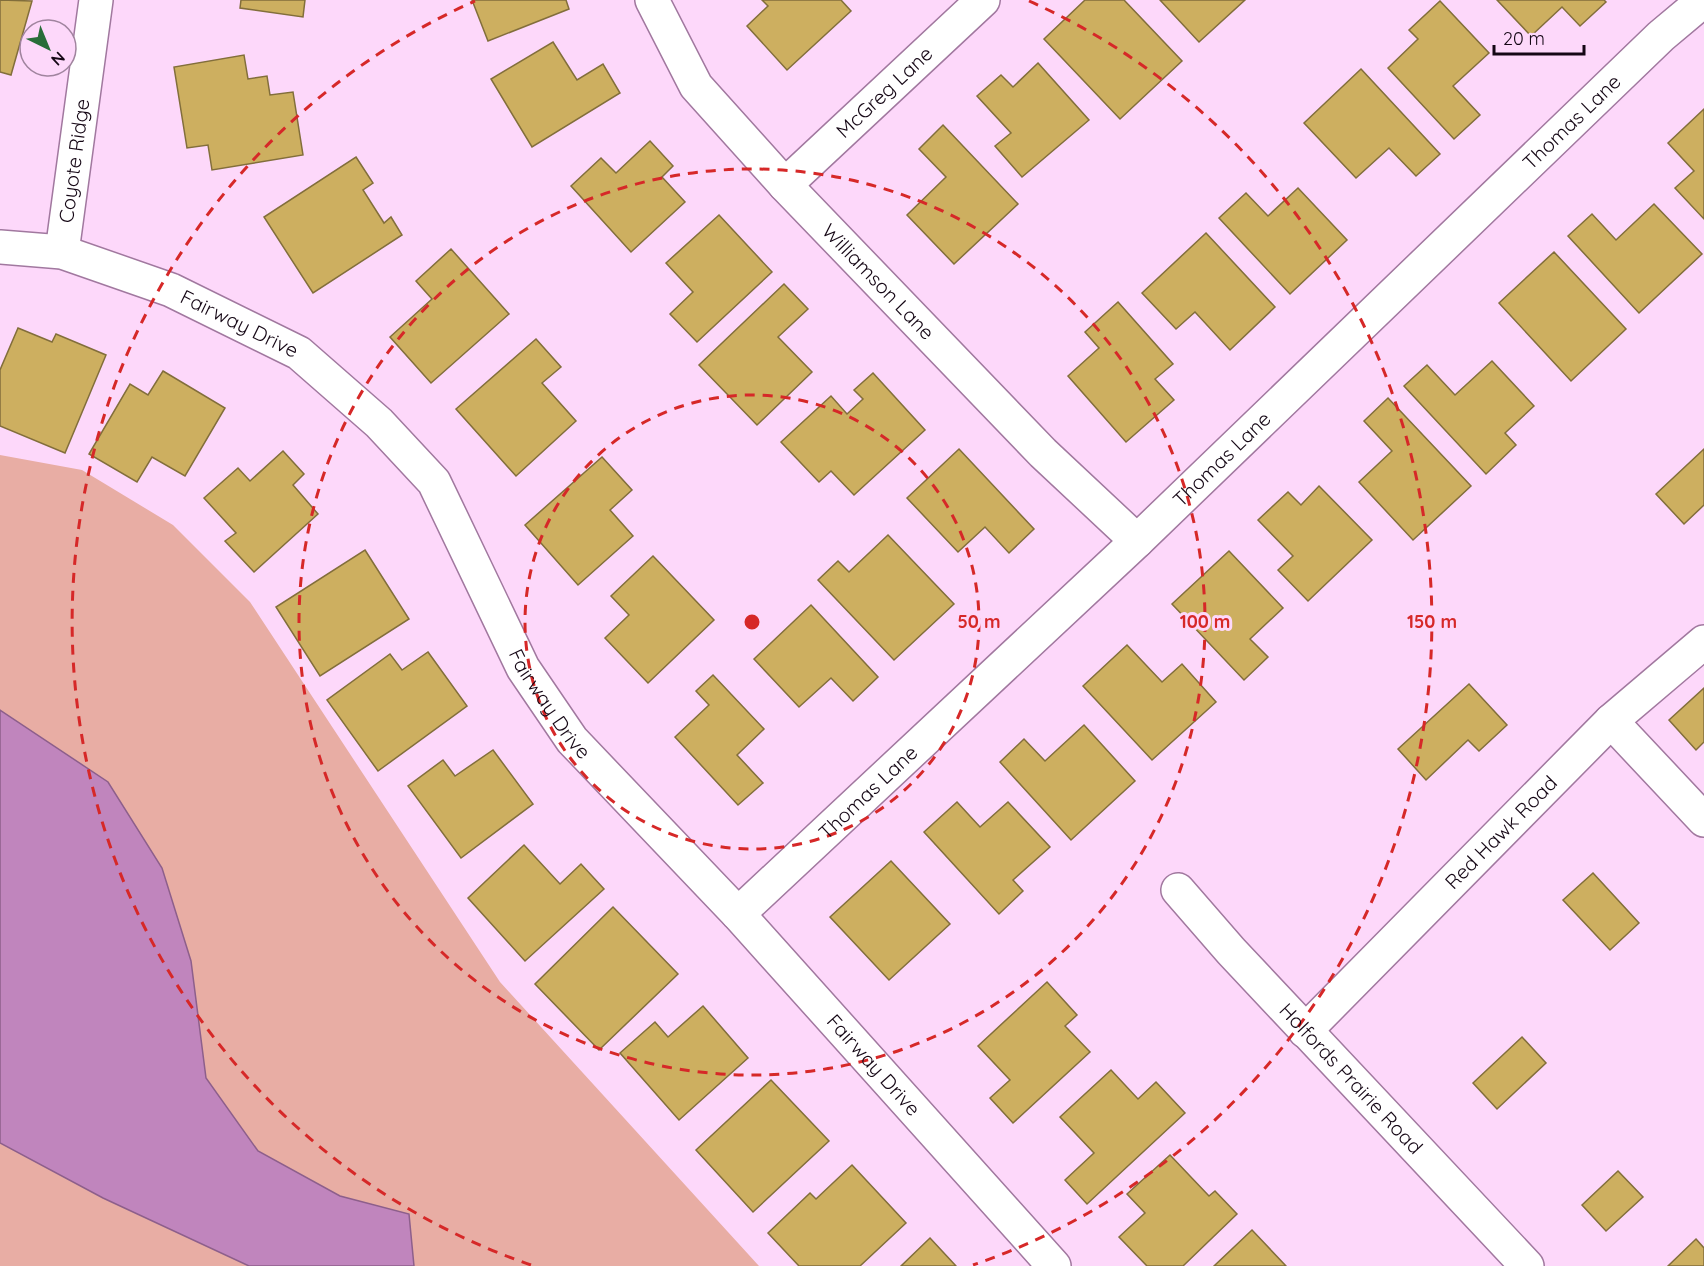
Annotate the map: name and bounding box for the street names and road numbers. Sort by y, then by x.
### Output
street label: McGreg Lane [831,41,937,143]
street label: Thomas Lane [1517,69,1626,175]
street label: Coyote Ridge [53,97,95,224]
street label: Williamson Lane [817,218,940,345]
street label: Fairway Drive [177,284,303,363]
street label: Thomas Lane [1167,406,1276,512]
street label: Fairway Drive [504,645,596,764]
street label: Thomas Lane [813,740,922,844]
street label: Red Hawk Road [1439,770,1562,894]
street label: Holfords Prairie Road [1274,998,1428,1159]
street label: Fairway Drive [822,1009,926,1121]

